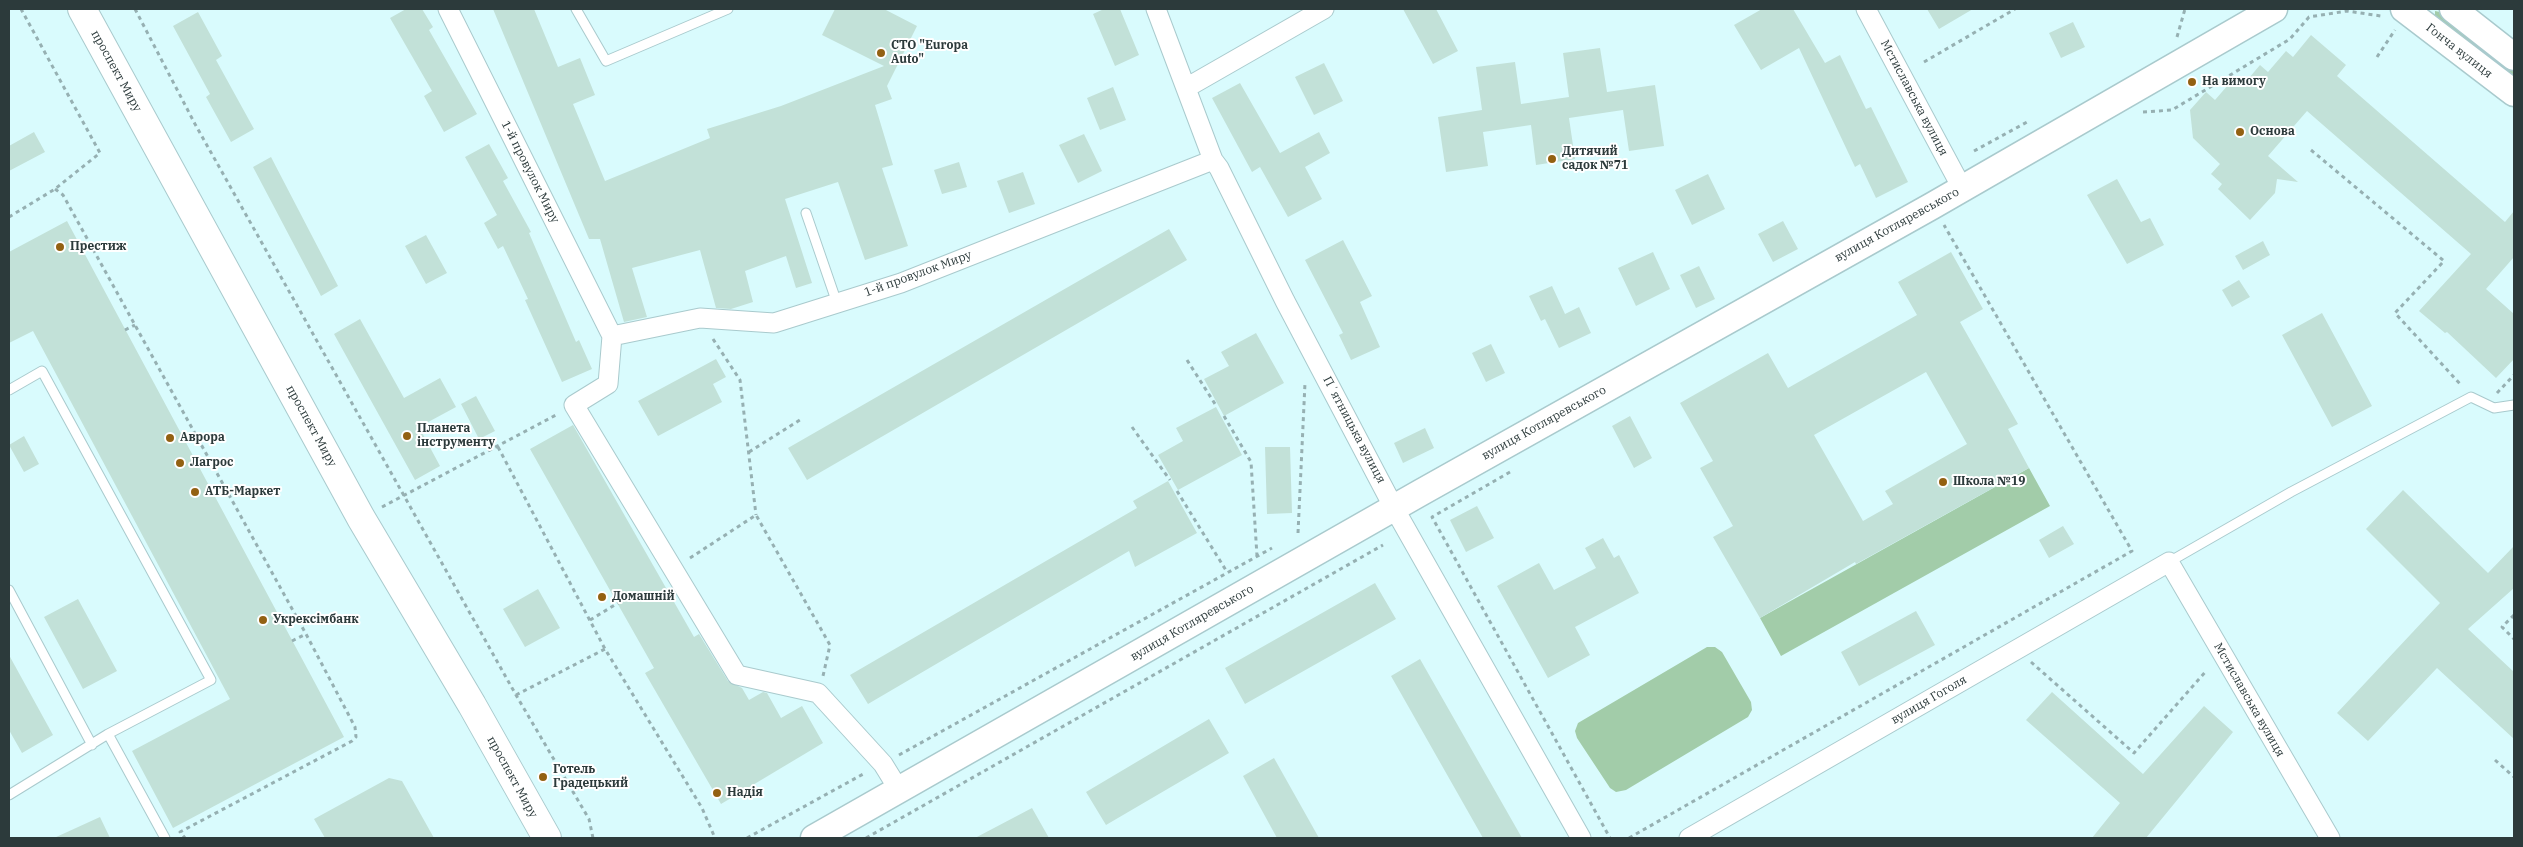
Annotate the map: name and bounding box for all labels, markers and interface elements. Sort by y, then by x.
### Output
street label: Гонча вулиця [2423,21,2495,81]
street label: проспект Миру [88,28,144,114]
street label: Мстиславська вулиця [1877,38,1951,158]
place label: СТО "Europa Auto" [891,39,968,67]
marker: СТО "Europa Auto" [875,47,887,59]
place label: На вимогу [2202,75,2266,89]
marker: На вимогу [2186,76,2198,88]
street label: 1-й провулок Миру [498,118,562,226]
place label: Основа [2250,125,2295,139]
marker: Основа [2234,126,2246,138]
place label: Дитячий садок №71 [1562,145,1628,173]
marker: Дитячий садок №71 [1546,153,1558,165]
street label: вулиця Котляревського [1832,185,1962,265]
place label: Престиж [70,240,126,254]
marker: Престиж [54,241,66,253]
street label: 1-й провулок Миру [862,248,974,300]
street label: Пʼятницька вулиця [1320,374,1388,486]
street label: проспект Миру [283,383,339,469]
street label: вулиця Котляревського [1479,383,1609,463]
place label: Планета інструменту [417,422,495,450]
marker: Планета інструменту [401,430,413,442]
place label: Аврора [180,431,225,445]
marker: Аврора [164,432,176,444]
place label: Лагрос [190,456,234,470]
marker: Лагрос [174,457,186,469]
place label: Школа №19 [1953,475,2025,489]
marker: Школа №19 [1937,476,1949,488]
place label: АТБ-Маркет [205,485,280,499]
marker: АТБ-Маркет [189,486,201,498]
street label: вулиця Котляревського [1128,582,1256,664]
place label: Домашній [612,590,675,604]
marker: Домашній [596,591,608,603]
place label: Укрексімбанк [273,613,359,627]
marker: Укрексімбанк [257,614,269,626]
street label: Мстиславська вулиця [2210,640,2288,760]
street label: вулиця Гоголя [1889,672,1969,728]
street label: проспект Миру [484,734,540,820]
place label: Готель Градецький [553,763,628,791]
marker: Готель Градецький [537,771,549,783]
place label: Надія [727,786,763,800]
marker: Надія [711,787,723,799]

